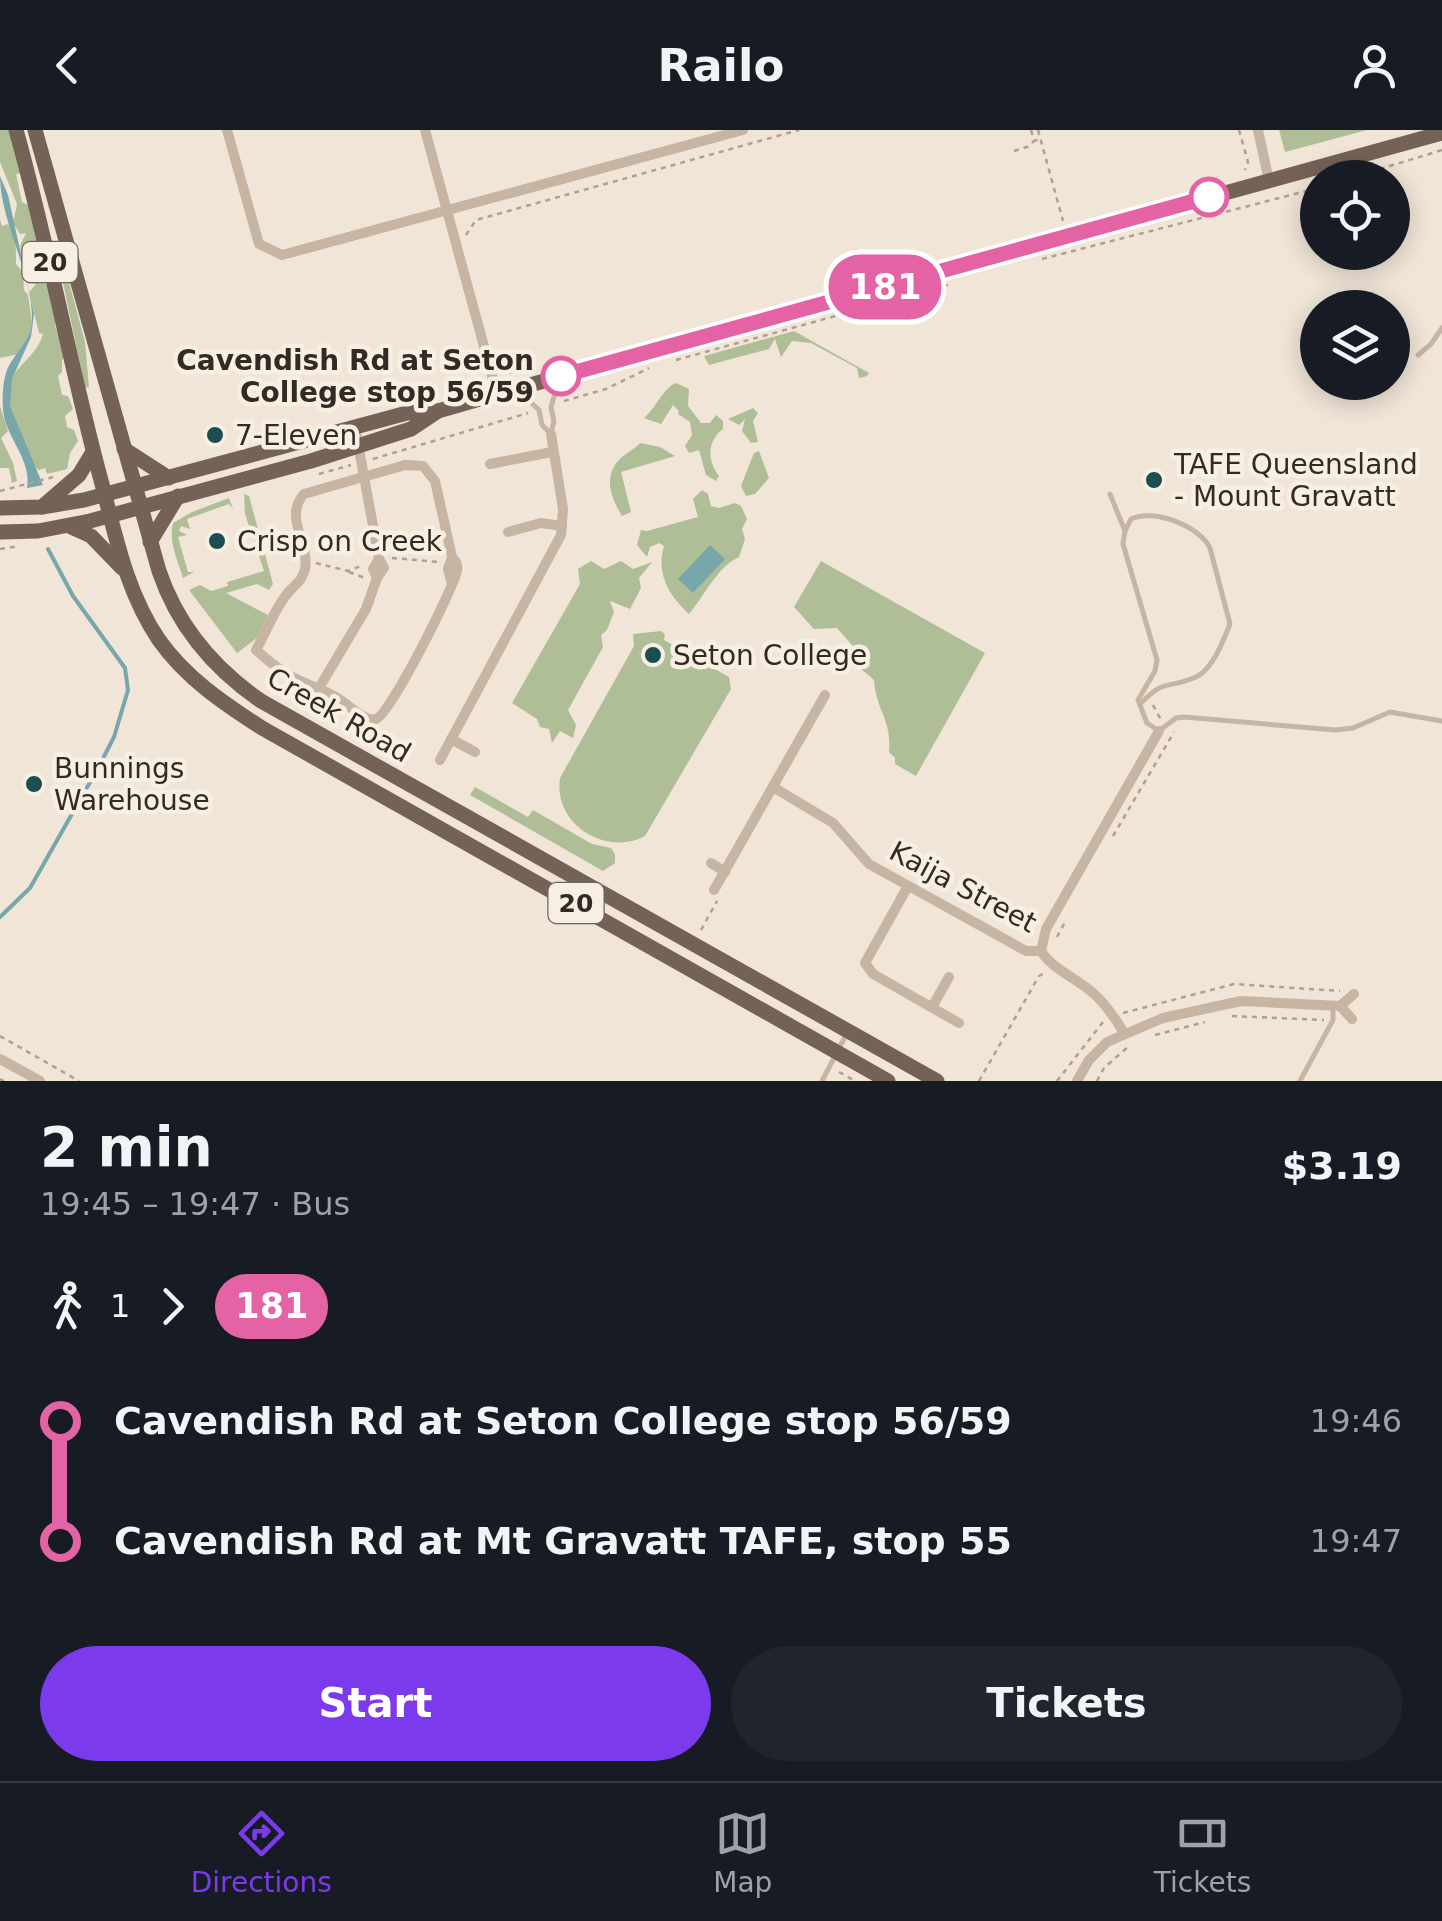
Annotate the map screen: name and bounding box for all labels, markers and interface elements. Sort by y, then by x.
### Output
icon: back [40,38,95,93]
icon: person [1347,38,1402,93]
text: Railo [658,39,784,92]
map controls [1300,160,1410,400]
button: locate [1300,160,1410,270]
unlabelled marker [1190,178,1228,216]
road number: 20 [22,242,78,282]
line badge: 181 [828,254,942,320]
text: 181 [848,267,922,307]
button: layers [1300,290,1410,400]
place label: Cavendish Rd at Seton College stop 56/59 [176,344,534,409]
marker: Cavendish Rd at Seton College stop 56/59 [542,357,580,395]
place label: 7-Eleven [235,419,357,452]
marker: 7-Eleven [204,424,226,446]
place label: TAFE Queensland - Mount Gravatt [1173,448,1418,513]
marker: TAFE Queensland - Mount Gravatt [1143,469,1165,491]
place label: Crisp on Creek [237,525,443,558]
marker: Crisp on Creek [206,530,228,552]
place label: Seton College [673,639,867,672]
marker: Seton College [642,644,664,666]
street label: Creek Road [261,661,417,769]
place label: Bunnings Warehouse [54,752,210,817]
marker: Bunnings Warehouse [23,773,45,795]
street label: Kaija Street [884,834,1042,940]
road number: 20 [548,883,604,923]
text: 2 min [40,1115,213,1179]
text: $3.19 [1282,1144,1402,1188]
text: 19:45 – 19:47 · Bus [40,1185,350,1223]
icon: walk [40,1279,95,1334]
icon: forward [145,1279,200,1334]
text: 181 [235,1286,308,1326]
text: 1 [110,1287,130,1325]
text: Cavendish Rd at Seton College stop 56/59 [114,1399,1012,1443]
text: 19:46 [1310,1402,1402,1440]
text: Cavendish Rd at Mt Gravatt TAFE, stop 55 [114,1519,1012,1563]
text: 19:47 [1310,1522,1402,1560]
button: Start [40,1646,711,1761]
button: Tickets [731,1646,1402,1761]
tab: Directions [191,1806,332,1899]
tab: Map [713,1806,772,1899]
tab: Tickets [1154,1806,1251,1899]

